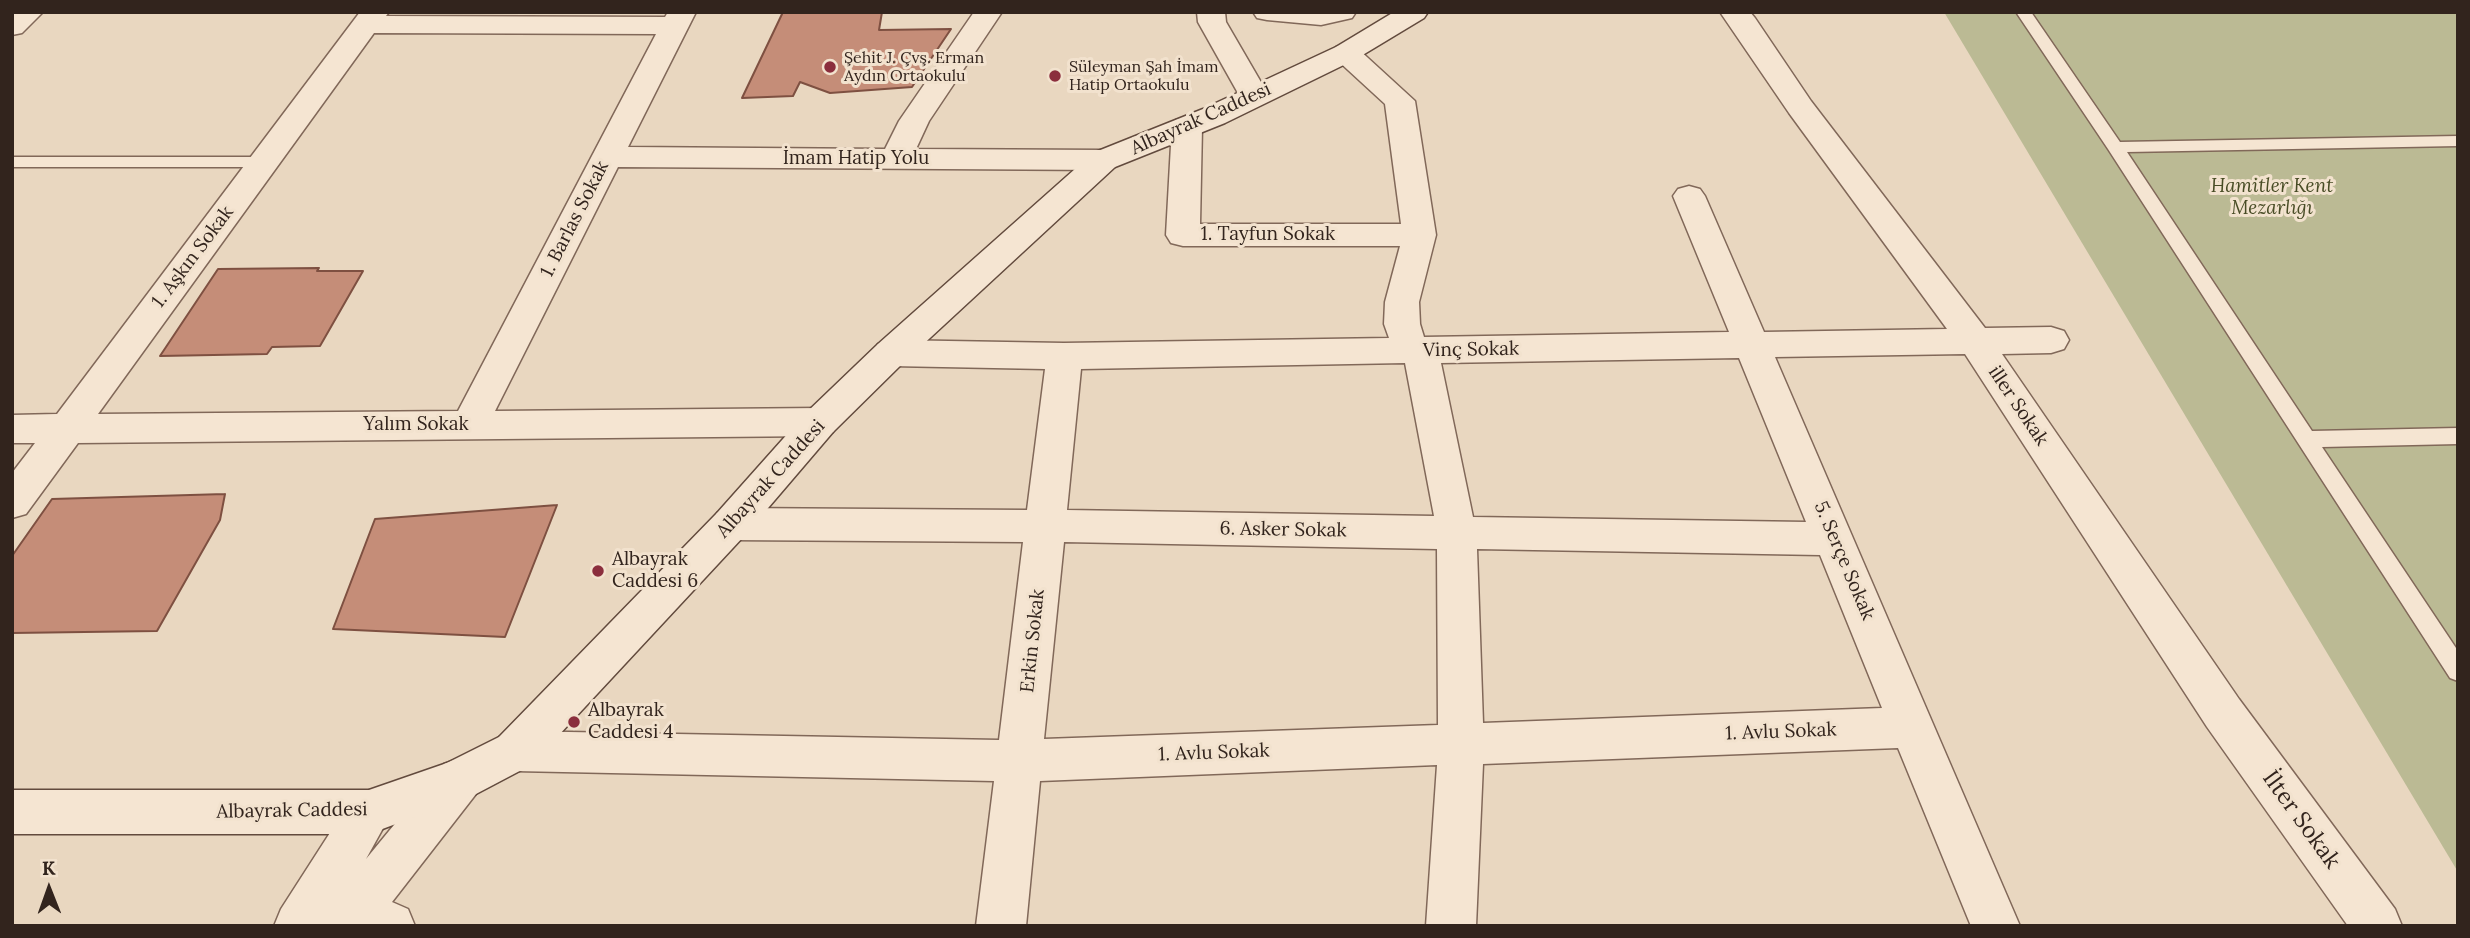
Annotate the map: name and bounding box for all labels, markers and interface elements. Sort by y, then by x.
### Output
place label: Şehit J. Çvş. Erman Aydın Ortaokulu [844,48,984,86]
place label: Süleyman Şah İmam Hatip Ortaokulu [1069,57,1219,95]
marker: Şehit J. Çvş. Erman Aydın Ortaokulu [822,59,838,75]
marker: Süleyman Şah İmam Hatip Ortaokulu [1047,68,1063,84]
street label: Albayrak Caddesi [1127,78,1275,160]
street label: İmam Hatip Yolu [783,148,929,170]
street label: 1. Barlas Sokak [536,157,614,281]
park label: Hamitler Kent Mezarlığı [2211,176,2333,220]
street label: 1. Aşkın Sokak [147,202,239,312]
street label: 1. Tayfun Sokak [1201,224,1335,246]
street label: Vinç Sokak [1423,338,1519,362]
street label: iller Sokak [1983,362,2053,450]
street label: Yalım Sokak [363,414,469,436]
street label: Albayrak Caddesi [712,415,830,543]
street label: 5. Serçe Sokak [1809,498,1879,624]
street label: 6. Asker Sokak [1219,517,1347,543]
place label: Albayrak Caddesi 6 [612,549,698,593]
marker: Albayrak Caddesi 6 [590,563,606,579]
street label: Erkin Sokak [1016,588,1050,694]
place label: Albayrak Caddesi 4 [588,700,674,744]
marker: Albayrak Caddesi 4 [566,714,582,730]
street label: 1. Avlu Sokak [1725,719,1837,745]
street label: 1. Avlu Sokak [1158,740,1270,766]
street label: İlter Sokak [2256,766,2346,874]
street label: Albayrak Caddesi [216,798,368,824]
north arrow [14,854,84,924]
text: K [42,856,56,880]

